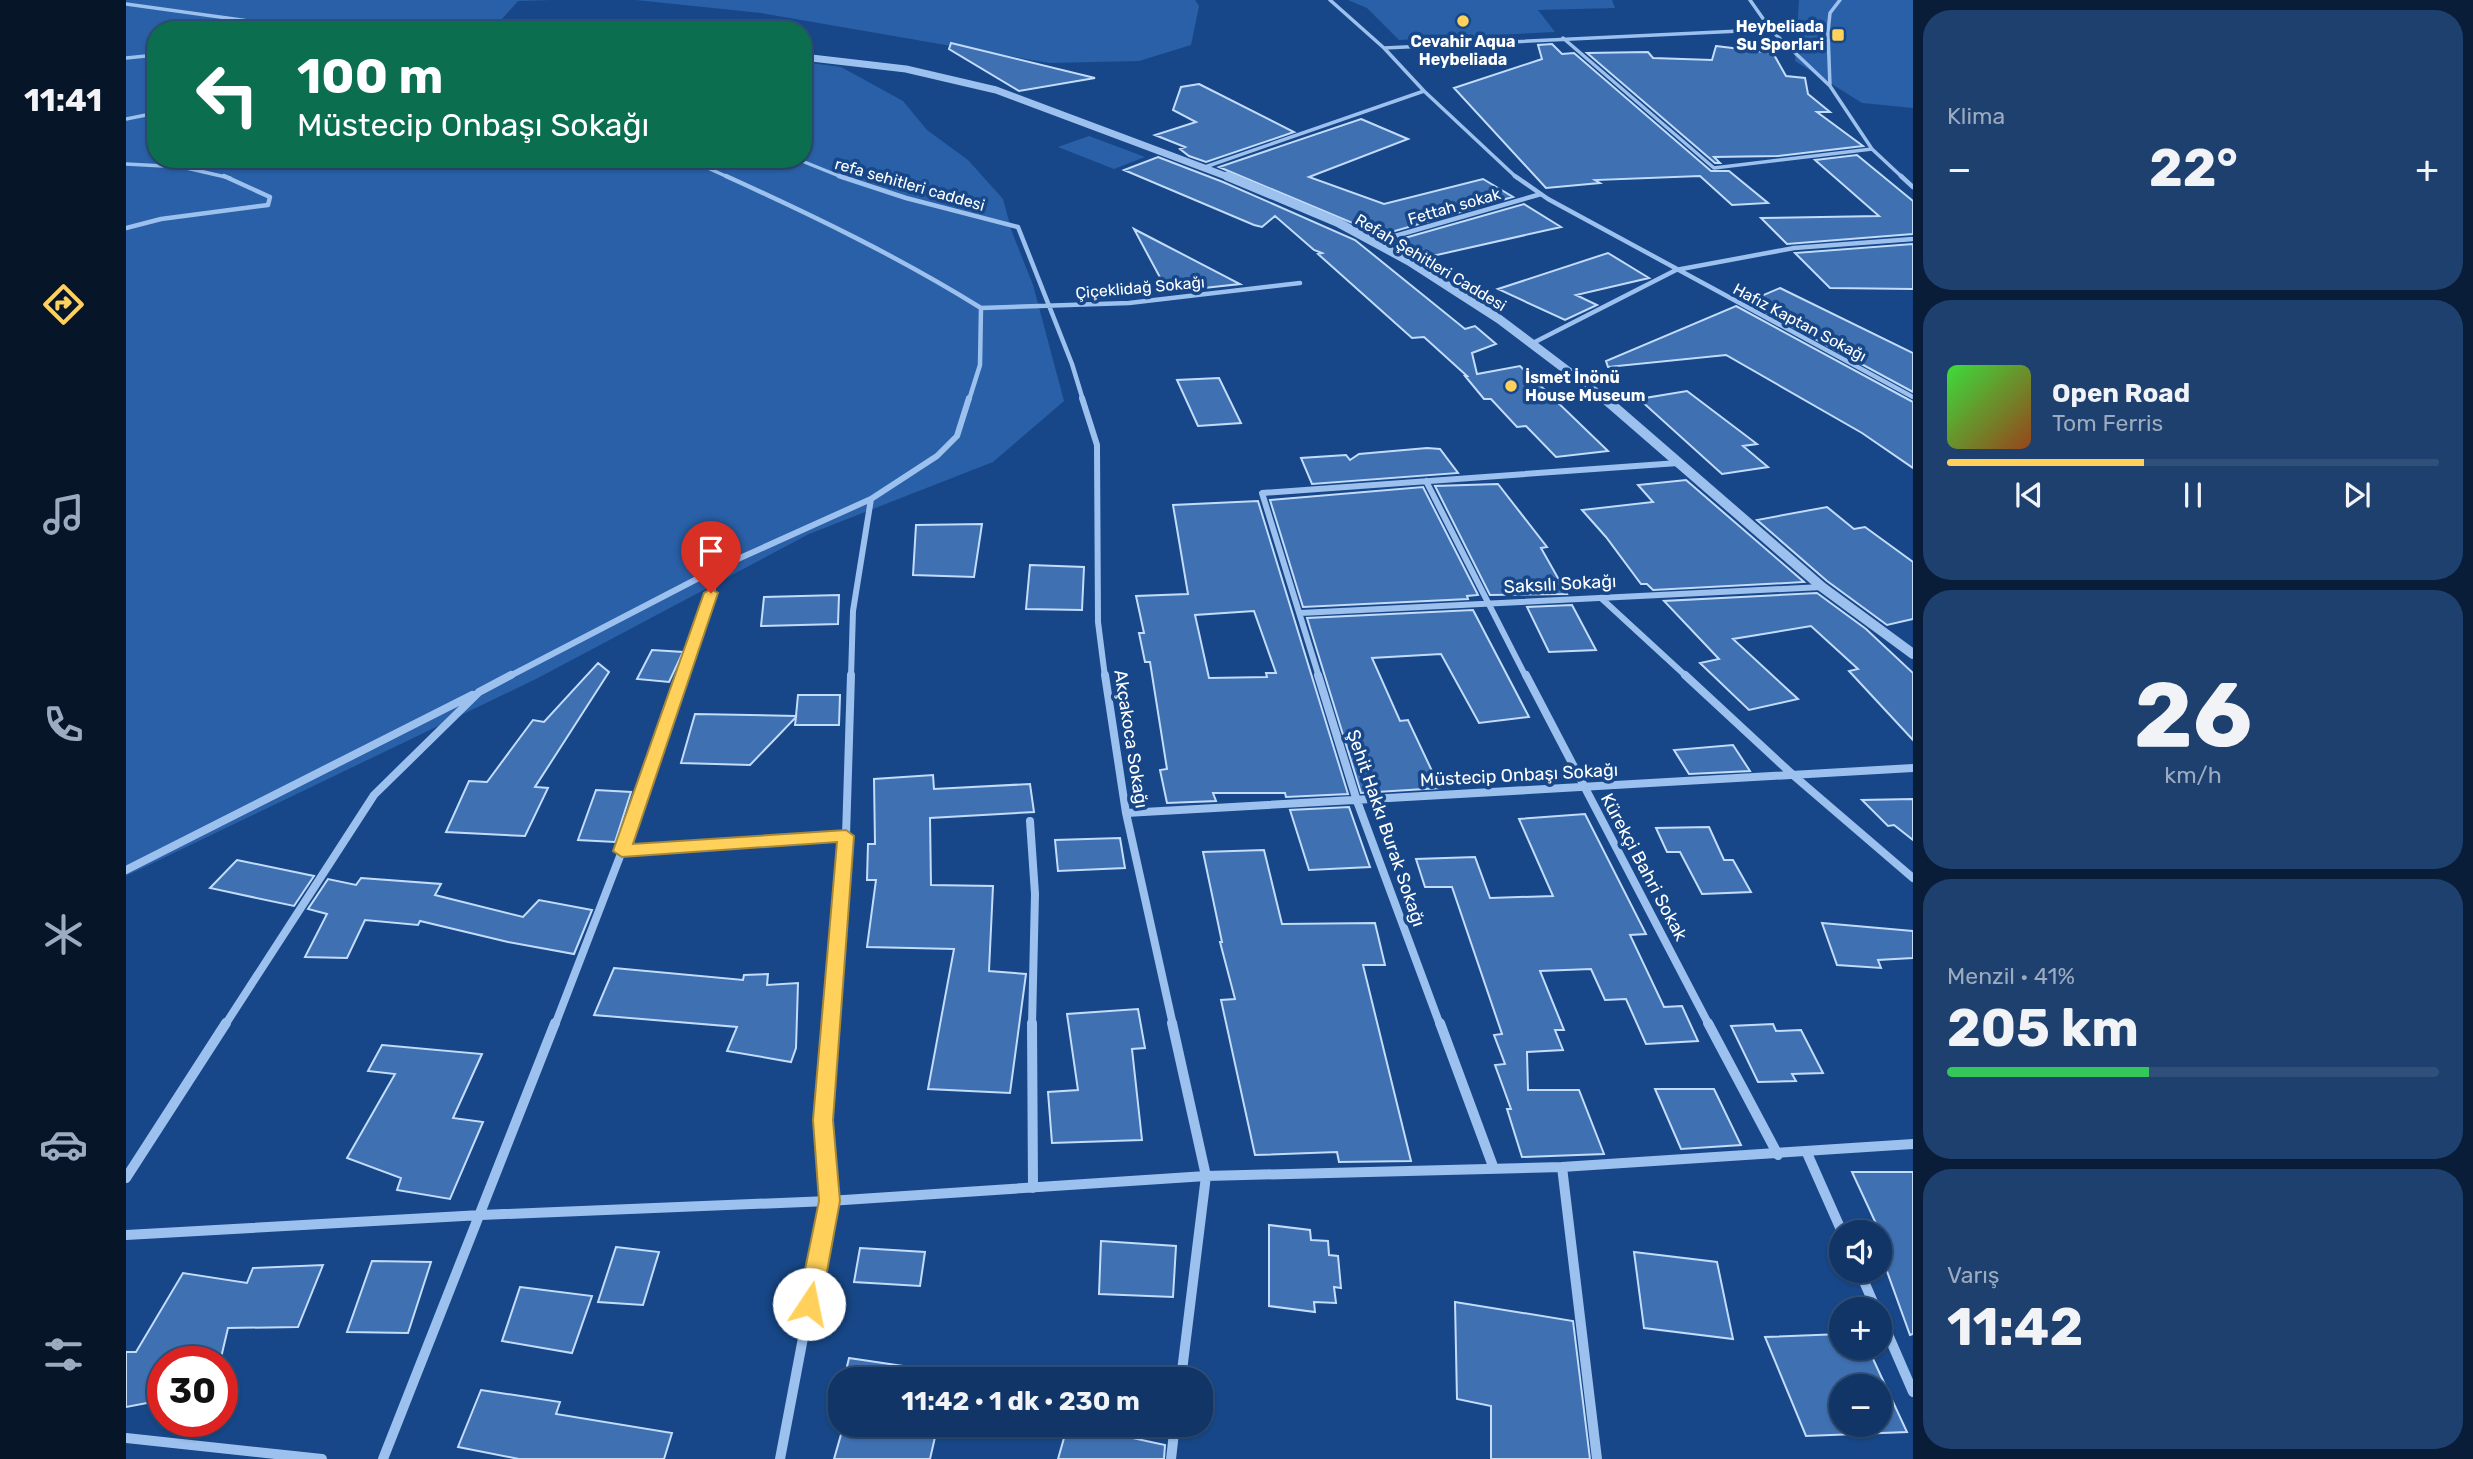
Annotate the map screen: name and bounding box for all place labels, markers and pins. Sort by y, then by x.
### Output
marker: Cevahir Aqua Heybeliada [1455,13,1471,29]
place label: Heybeliada Su Sporlari [1736,17,1824,54]
marker: Heybeliada Su Sporlari [1830,27,1846,43]
place label: Cevahir Aqua Heybeliada [1410,32,1516,69]
place label: İsmet İnönü House Museum [1525,368,1645,405]
marker: İsmet İnönü House Museum [1503,378,1519,394]
pin [681,521,741,593]

